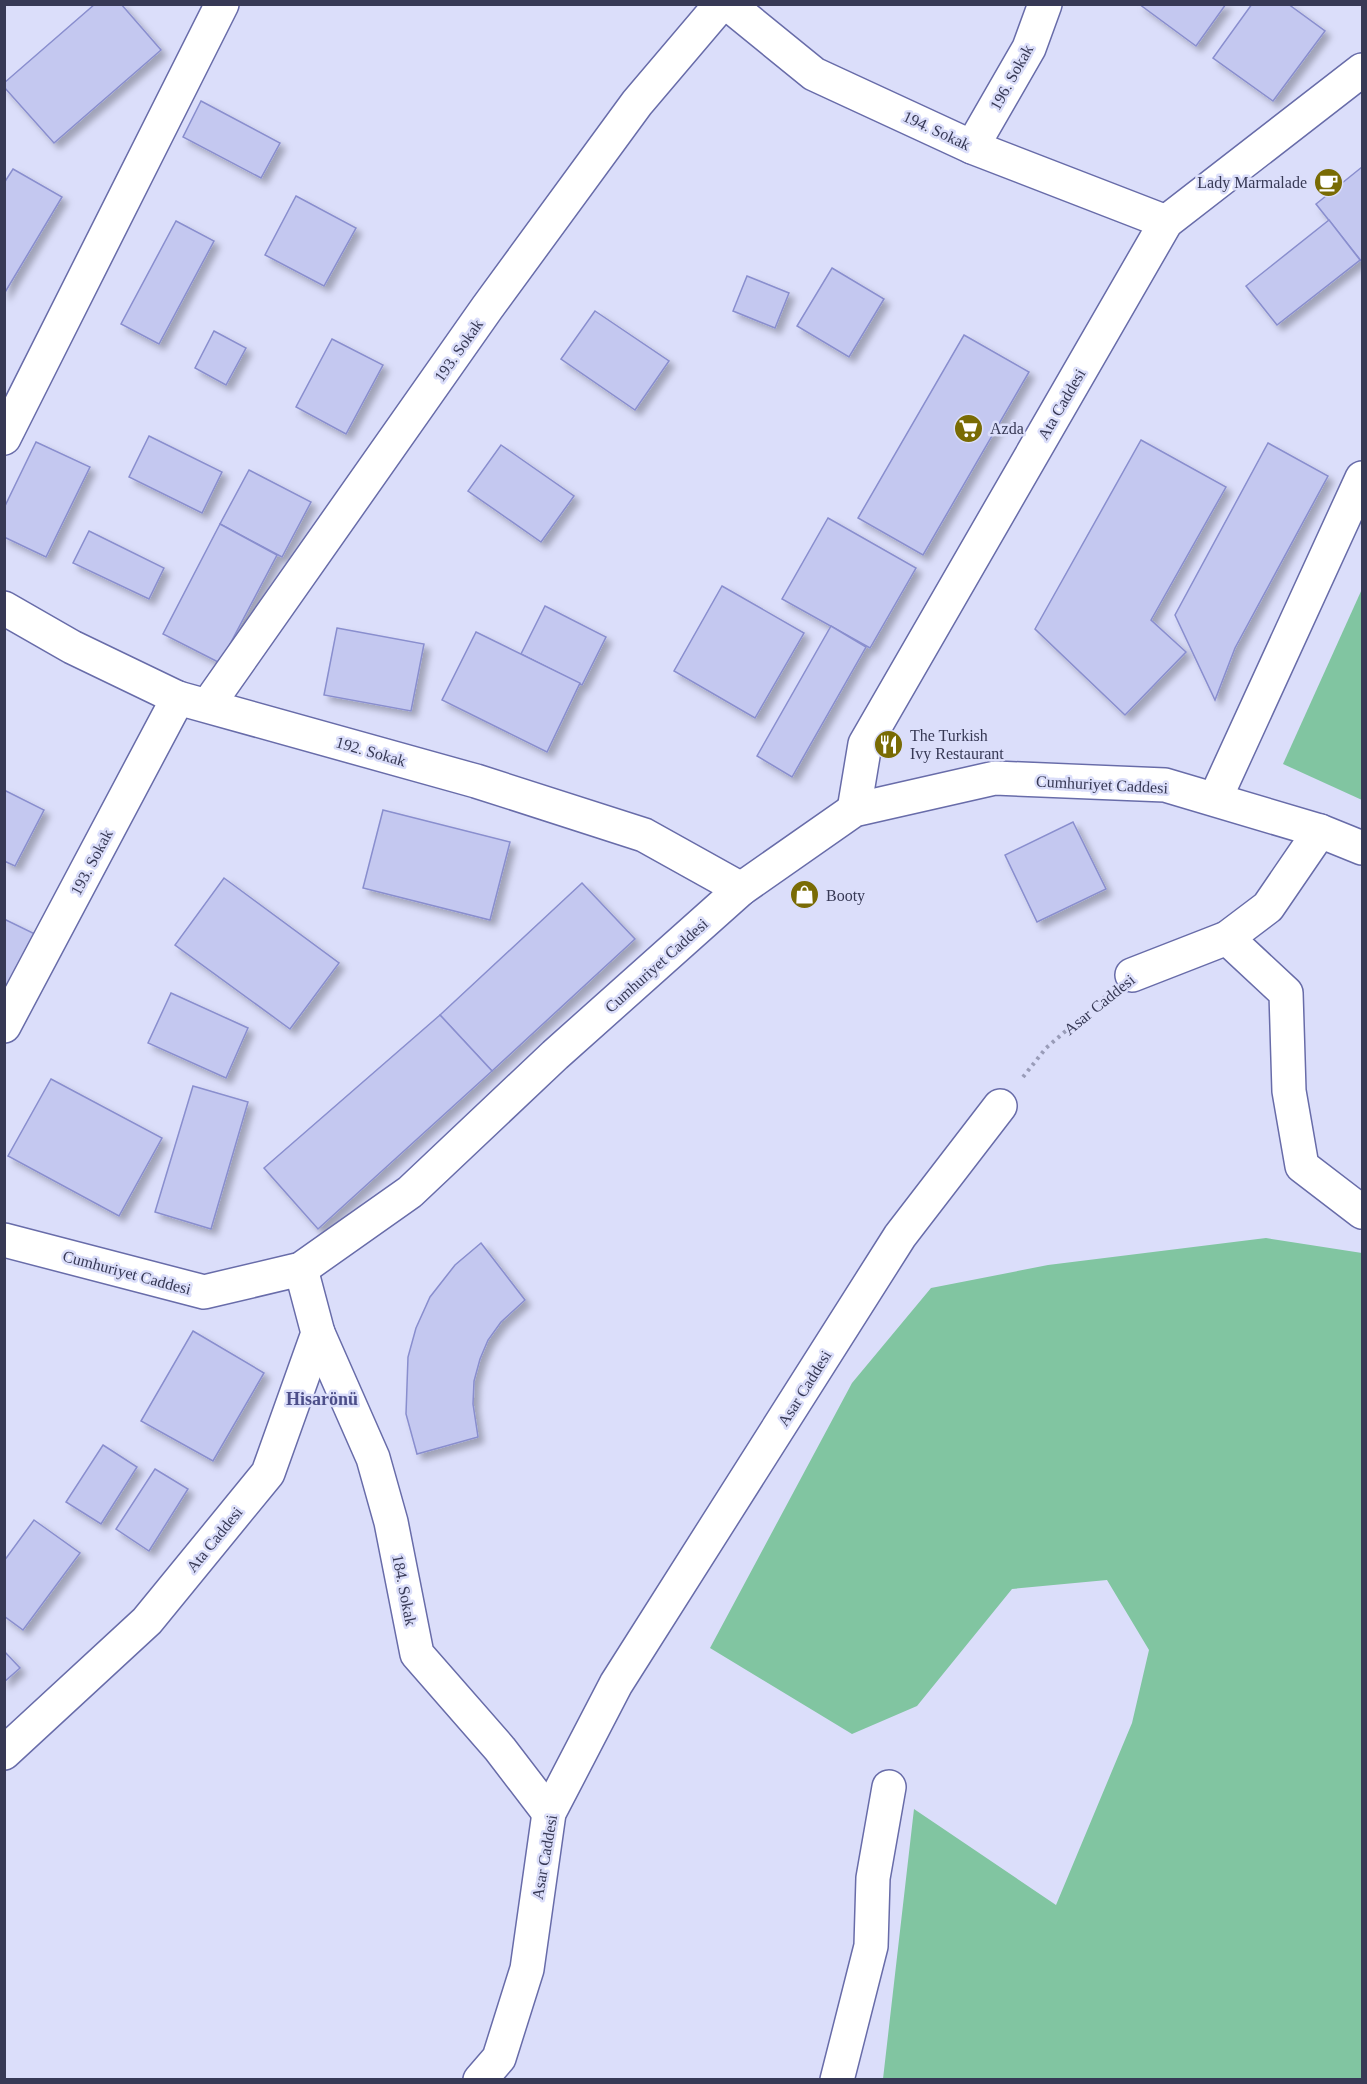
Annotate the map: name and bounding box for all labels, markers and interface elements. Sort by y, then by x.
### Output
street label: 196. Sokak [987,42,1036,113]
street label: 194. Sokak [901,108,973,153]
cafe icon: Lady Marmalade [1312,166,1344,198]
place label: Lady Marmalade [1197,174,1307,192]
street label: 193. Sokak [431,316,486,385]
street label: Ata Caddesi [1034,365,1089,443]
supermarket icon: Azda [953,412,985,444]
place label: Azda [990,420,1024,437]
place label: The Turkish Ivy Restaurant [910,727,1004,763]
restaurant icon: The Turkish Ivy Restaurant [873,728,905,760]
street label: 192. Sokak [334,733,408,770]
street label: Cumhuriyet Caddesi [1036,773,1169,797]
street label: 193. Sokak [67,826,116,898]
shop icon: Booty [789,879,821,911]
place label: Booty [826,887,865,905]
street label: Cumhuriyet Caddesi [602,915,712,1017]
street label: Asar Caddesi [1061,970,1138,1038]
street label: Cumhuriyet Caddesi [61,1247,193,1299]
street label: Asar Caddesi [774,1347,835,1429]
district label: Hisarönü [286,1389,358,1409]
street label: Ata Caddesi [183,1503,246,1575]
street label: 184. Sokak [389,1553,420,1627]
street label: Asar Caddesi [529,1813,560,1901]

